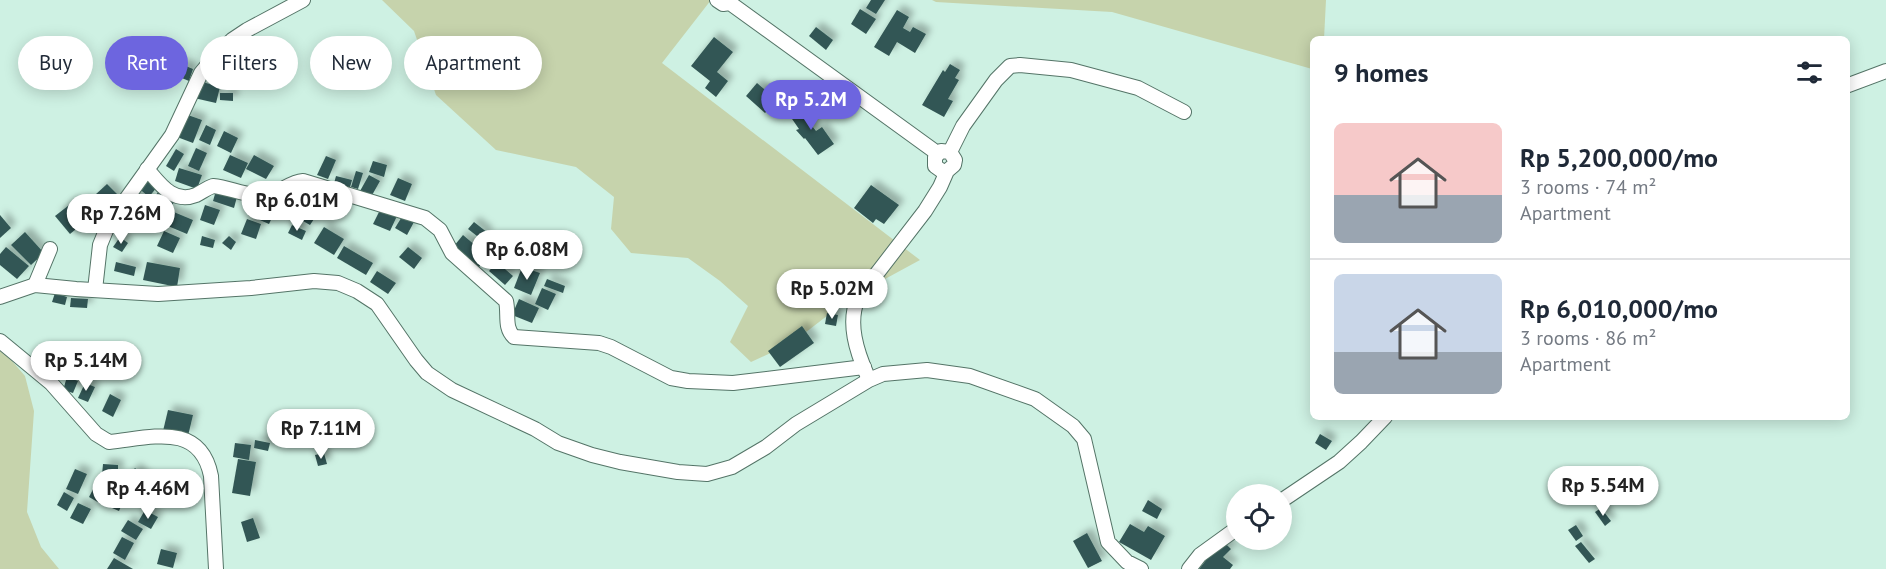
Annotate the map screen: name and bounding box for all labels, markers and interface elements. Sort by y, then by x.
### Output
chip: Buy [18,36,93,90]
chip: Rent [105,36,188,90]
chip: Filters [200,36,298,90]
chip: New [310,36,392,90]
chip: Apartment [404,36,542,90]
text: 9 homes [1334,56,1429,89]
icon: filters [1793,56,1826,89]
pin: Rp 5.2M [756,80,866,131]
text: Rp 5.2M [775,86,847,112]
text: Rp 5,200,000/mo [1520,141,1718,174]
icon: home [1382,147,1454,219]
text: 3 rooms · 74 m² [1520,174,1656,200]
pin: Rp 6.01M [235,181,359,232]
text: Rp 6.01M [256,187,338,213]
pin: Rp 7.26M [59,194,183,245]
text: Rp 7.26M [81,200,161,226]
text: Apartment [1520,200,1611,226]
pin: Rp 6.08M [465,230,589,281]
text: Rp 6.08M [486,236,568,262]
pin: Rp 5.02M [770,269,894,320]
text: Rp 5.02M [791,275,873,301]
text: Rp 6,010,000/mo [1520,292,1718,325]
icon: home [1382,298,1454,370]
text: 3 rooms · 86 m² [1520,325,1656,351]
pin: Rp 5.14M [24,341,148,392]
text: Rp 5.14M [45,347,127,373]
text: Apartment [1520,351,1611,377]
pin: Rp 7.11M [259,409,383,460]
text: Rp 7.11M [281,415,361,441]
pin: Rp 5.54M [1541,466,1665,517]
pin: Rp 4.46M [86,469,210,520]
text: Rp 5.54M [1562,472,1644,498]
text: Rp 4.46M [107,475,189,501]
map controls [1226,484,1292,550]
button: locate [1226,484,1292,550]

